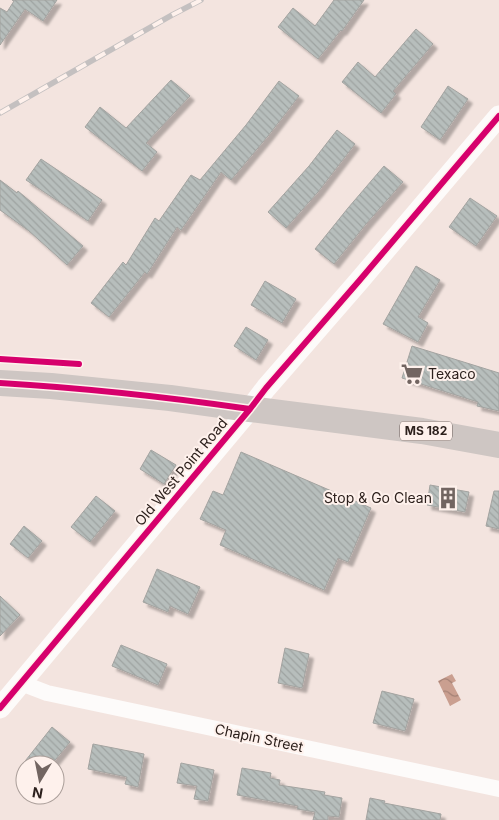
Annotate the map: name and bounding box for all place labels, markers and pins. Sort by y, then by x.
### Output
supermarket icon: Texaco [399,361,425,387]
place label: Texaco [428,365,476,382]
building icon: Stop & Go Clean [435,485,461,511]
place label: Stop & Go Clean [324,489,432,506]

